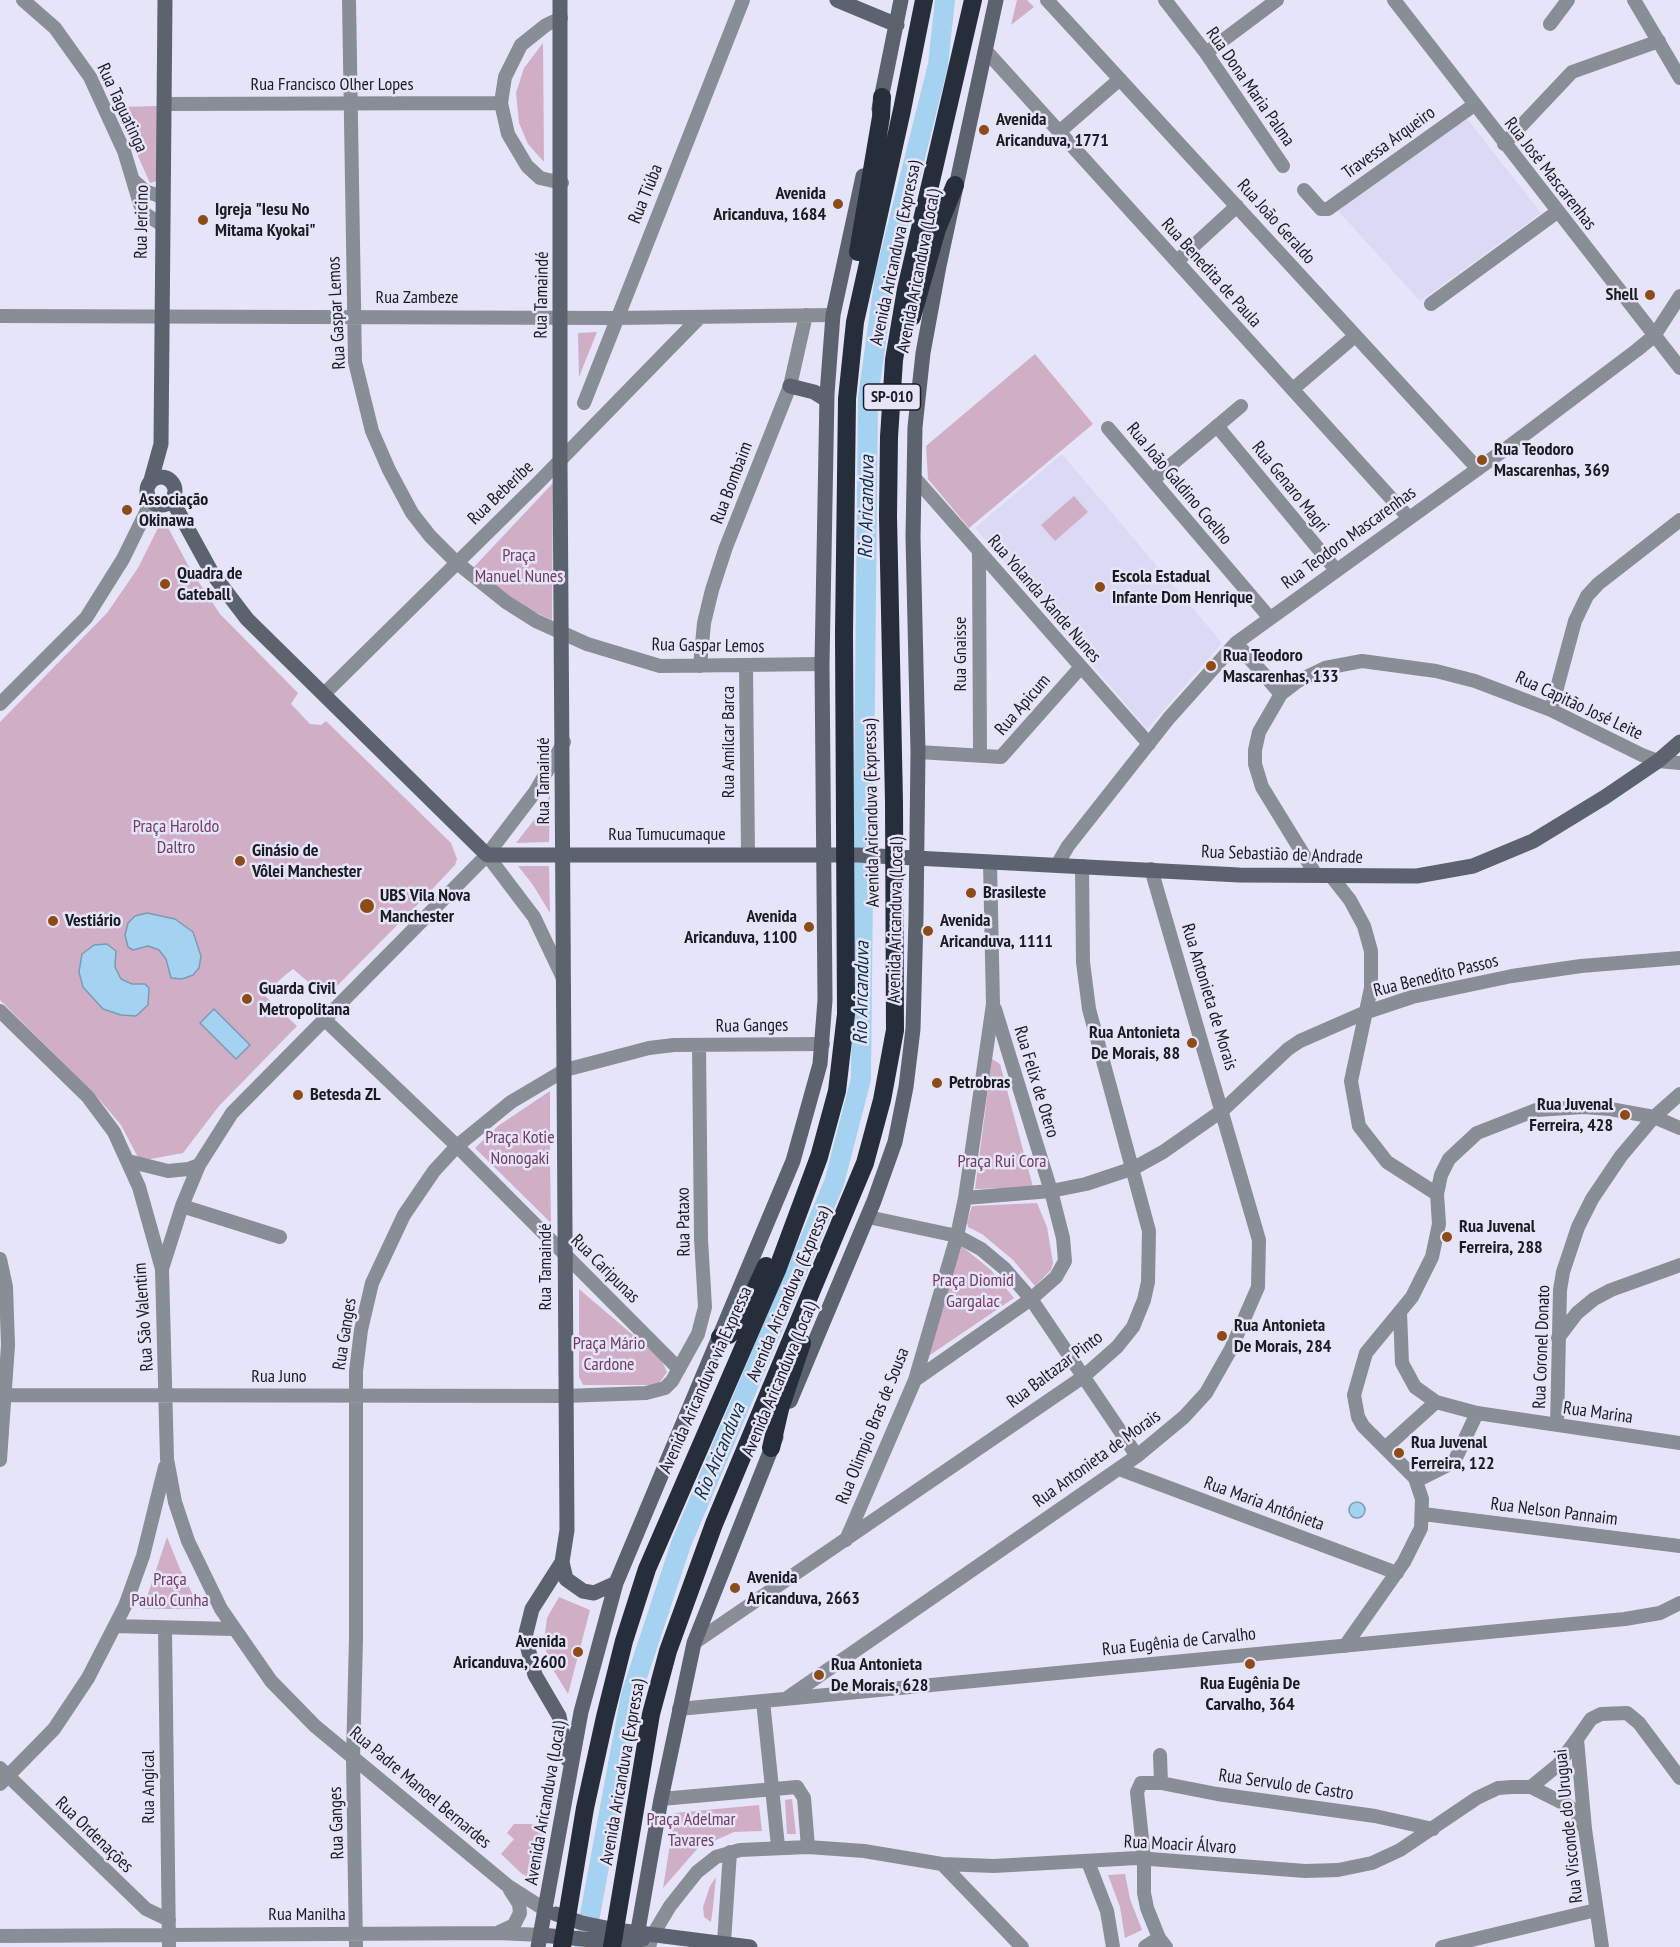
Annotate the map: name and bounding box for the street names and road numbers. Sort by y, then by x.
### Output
street label: Rua Dona Maria Palma [1201,23,1299,151]
street label: Rua Taguatinga [92,60,152,156]
street label: Rua Francisco Olher Lopes [250,74,414,96]
street label: Travessa Arqueiro [1338,102,1440,184]
street label: Rua José Mascarenhas [1499,113,1601,235]
street label: Avenida Aricanduva (Expressa) [866,159,926,347]
street label: Rua Tiúba [624,161,668,227]
street label: Rua João Geraldo [1232,175,1320,269]
street label: Rua Jericino [131,185,153,259]
street label: Avenida Aricanduva (Local) [893,187,945,355]
street label: Rua Benedita de Paula [1156,214,1266,332]
street label: Rua Tamaindé [530,251,554,339]
street label: Rua Gaspar Lemos [323,256,351,370]
street label: Rua Zambeze [376,287,458,309]
road number: SP-010 [864,384,920,410]
street label: Rua João Galdino Coelho [1122,419,1236,549]
street label: Rua Genaro Magri [1247,437,1333,537]
street label: Rua Bombaim [706,439,758,527]
street label: Rua Beberibe [464,457,538,529]
street label: Rua Teodoro Mascarenhas [1278,482,1420,594]
street label: Rua Yolanda Xande Nunes [983,531,1105,667]
street label: Rua Gnaisse [950,617,972,691]
street label: Rua Gaspar Lemos [651,634,765,658]
street label: Rua Capitão José Leite [1512,667,1646,745]
street label: Rua Apicum [991,670,1055,740]
street label: Rua Amílcar Barca [718,686,740,798]
street label: Avenida Aricanduva (Expressa) [860,719,884,907]
street label: Rua Tamaindé [533,737,555,825]
street label: Rua Tumucumaque [608,824,726,846]
street label: Avenida Aricanduva (Local) [884,837,908,1003]
street label: Rua Sebastião de Andrade [1201,841,1363,869]
street label: Rua Antonieta de Morais [1176,921,1242,1073]
street label: Rua Benedito Passos [1371,950,1501,1002]
street label: Rua Ganges [715,1015,789,1037]
street label: Rua Felix de Otero [1009,1024,1063,1140]
street label: Rua Pataxo [673,1187,695,1257]
street label: Avenida Aricanduva (Expressa) [742,1203,836,1385]
street label: Rua Tamaindé [535,1223,557,1311]
street label: Rua Caripunas [566,1230,644,1308]
street label: Rua São Valentim [129,1262,159,1372]
street label: Avenida Aricanduva via Expressa [655,1283,757,1477]
street label: Rua Coronel Donato [1529,1285,1555,1409]
street label: Rua Ganges [329,1296,361,1372]
street label: Avenida Aricanduva (Local) [738,1298,822,1460]
street label: Rua Baltazar Pinto [1003,1327,1107,1413]
street label: Rua Olimpio Bras de Sousa [832,1345,914,1507]
street label: Rua Juno [251,1366,307,1388]
street label: Rua Marina [1562,1397,1634,1429]
street label: Rua Antonieta de Morais [1029,1406,1165,1512]
street label: Rua Maria Antônieta [1201,1472,1327,1536]
street label: Rua Nelson Pannaim [1489,1493,1619,1531]
street label: Rua Eugênia de Carvalho [1101,1623,1257,1661]
street label: Avenida Aricanduva (Expressa) [596,1677,650,1867]
street label: Avenida Aricanduva (Local) [521,1719,571,1887]
street label: Rua Padre Manoel Bernardes [345,1722,495,1854]
street label: Rua Visconde do Uruguai [1550,1748,1588,1904]
street label: Rua Angical [138,1750,160,1824]
street label: Rua Servulo de Castro [1217,1765,1355,1805]
street label: Rua Ganges [325,1786,349,1860]
street label: Rua Ordenações [51,1792,137,1878]
street label: Rua Moacir Álvaro [1123,1831,1237,1859]
street label: Rua Manilha [268,1904,346,1926]

